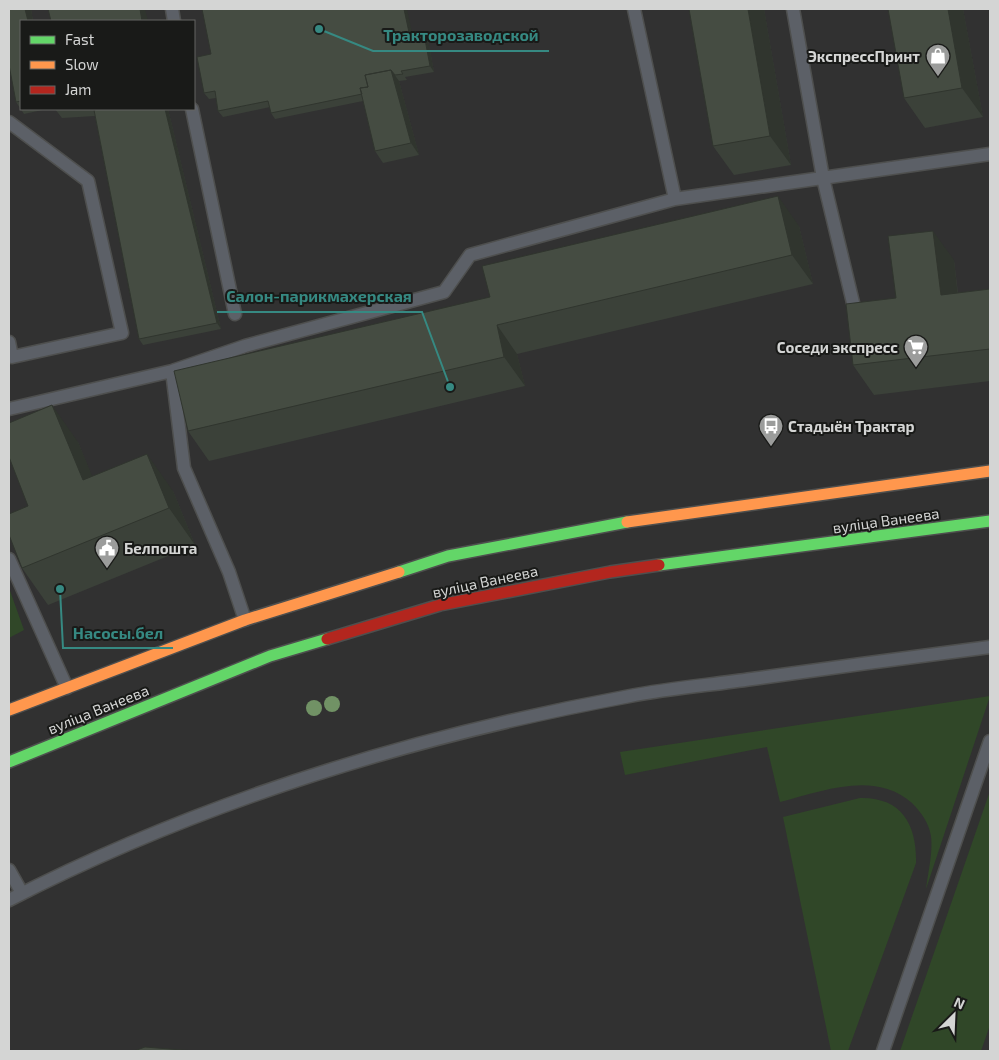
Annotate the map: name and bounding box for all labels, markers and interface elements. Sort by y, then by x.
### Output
legend [20,20,195,110]
callout: Тракторозаводской [373,20,549,51]
text: Тракторозаводской [383,25,539,44]
text: Fast [65,30,95,48]
shop icon: ЭкспрессПринт [925,43,951,77]
place label: ЭкспрессПринт [808,47,920,65]
text: Slow [65,55,99,73]
text: Jam [65,80,91,98]
callout: Салон-парикмахерская [217,281,422,312]
text: Салон-парикмахерская [226,286,412,305]
supermarket icon: Соседи экспресс [903,334,929,368]
place label: Соседи экспресс [777,338,898,356]
bus stop icon: Стадыён Трактар [758,413,784,447]
place label: Стадыён Трактар [788,417,915,435]
street label: вуліца Ванеева [832,504,941,537]
public building icon: Белпошта [94,535,120,569]
place label: Белпошта [124,539,197,557]
street label: вуліца Ванеева [431,561,540,602]
callout: Насосы.бел [63,617,173,648]
text: Насосы.бел [73,623,163,642]
street label: вуліца Ванеева [45,681,152,738]
north arrow [929,990,979,1040]
text: N [951,993,968,1012]

